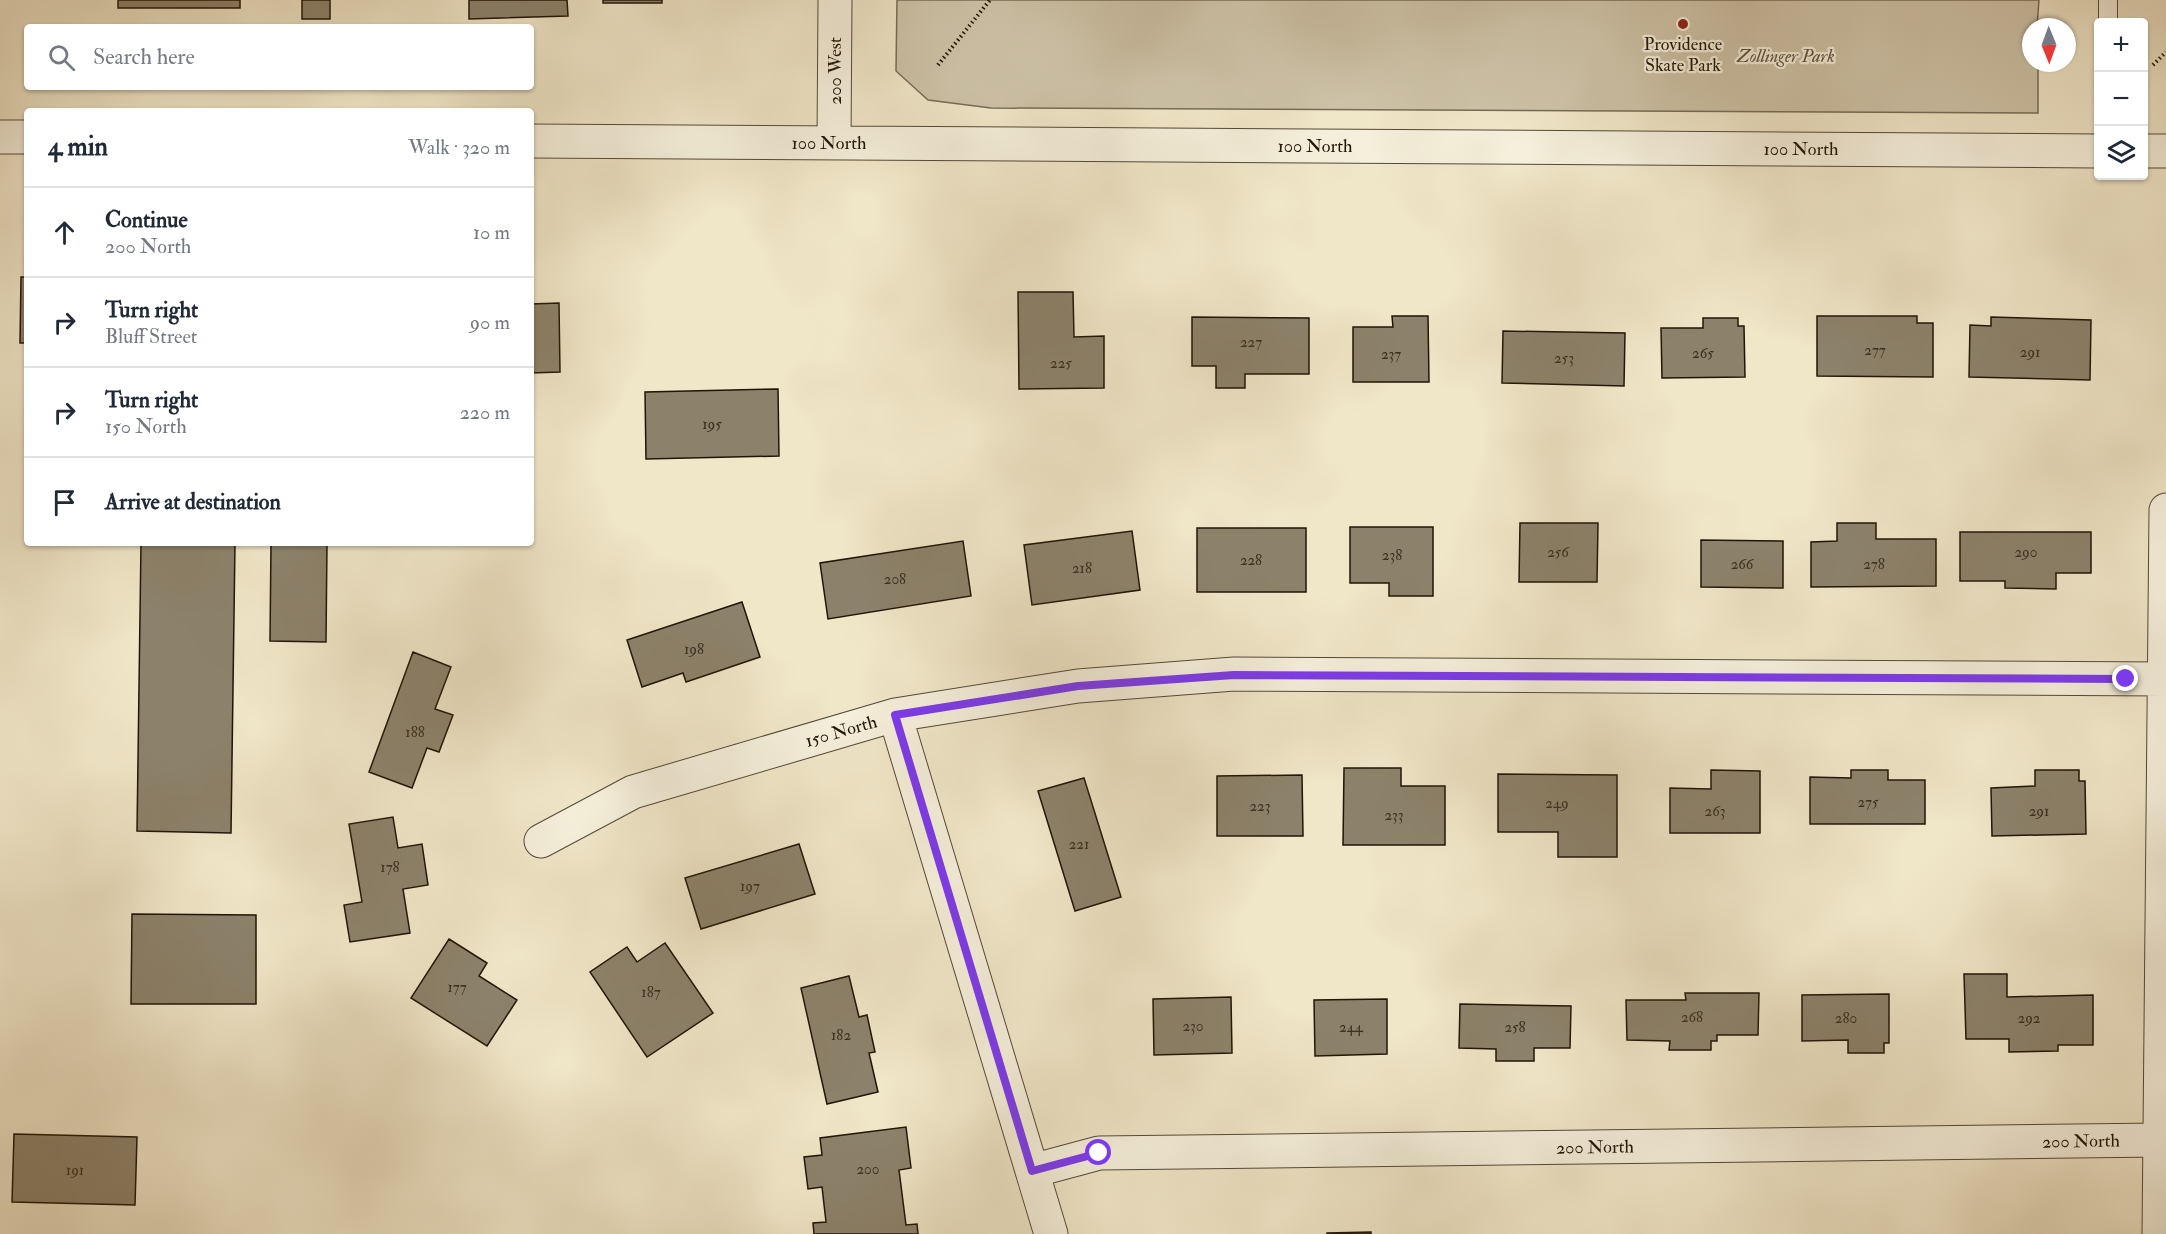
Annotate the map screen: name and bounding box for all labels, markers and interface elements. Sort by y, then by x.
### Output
marker: Providence Skate Park [1676,17,1690,31]
north arrow [2022,18,2076,72]
map controls [2094,18,2148,180]
button: + [2094,18,2148,72]
search box [24,24,534,90]
place label: Providence Skate Park [1644,33,1723,77]
street label: 200 West [824,37,847,105]
icon: search [45,41,78,74]
text: Search here [93,43,195,71]
park label: Zollinger Park [1736,45,1835,68]
button: − [2094,72,2148,126]
button: layers [2094,126,2148,180]
text: 4 min [48,131,108,163]
street label: 100 North [792,132,867,155]
text: Walk · 320 m [408,135,510,160]
street label: 100 North [1278,135,1353,158]
street label: 100 North [1764,138,1839,161]
text: Continue [105,206,188,234]
icon: ahead [48,216,81,249]
text: 10 m [473,220,510,245]
text: 200 North [105,234,191,259]
text: Turn right [105,296,198,324]
icon: right [48,306,81,339]
text: 90 m [470,310,510,335]
text: Bluff Street [105,324,197,349]
house number: 227 [1240,333,1262,352]
house number: 277 [1864,341,1886,360]
house number: 291 [2020,343,2040,362]
house number: 265 [1692,344,1714,363]
house number: 237 [1381,345,1401,364]
house number: 253 [1554,349,1574,368]
house number: 225 [1050,354,1072,373]
text: Turn right [105,386,198,414]
icon: right [48,396,81,429]
text: 220 m [460,400,510,425]
text: 150 North [105,414,187,439]
house number: 195 [702,415,722,434]
icon: arrive [48,486,81,519]
text: Arrive at destination [105,488,281,516]
house number: 256 [1547,543,1570,562]
house number: 290 [2015,543,2037,562]
house number: 238 [1382,546,1402,565]
house number: 228 [1240,551,1262,570]
house number: 266 [1731,555,1755,574]
house number: 278 [1863,555,1885,574]
house number: 218 [1072,559,1092,578]
house number: 208 [884,570,906,589]
house number: 198 [684,640,704,659]
route end [2112,665,2138,691]
street label: 150 North [803,710,880,753]
house number: 188 [405,723,425,742]
house number: 275 [1857,793,1879,812]
house number: 249 [1545,794,1569,813]
house number: 223 [1250,797,1270,816]
house number: 263 [1705,802,1725,821]
house number: 291 [2029,802,2049,821]
house number: 233 [1384,806,1404,825]
house number: 221 [1069,835,1089,854]
house number: 178 [380,858,400,877]
house number: 197 [740,877,760,896]
house number: 177 [447,978,467,997]
house number: 187 [641,983,661,1002]
house number: 268 [1681,1008,1703,1027]
house number: 280 [1835,1009,1857,1028]
house number: 292 [2018,1009,2041,1028]
house number: 230 [1182,1017,1204,1036]
house number: 244 [1339,1018,1364,1037]
house number: 258 [1504,1018,1526,1037]
house number: 182 [831,1026,851,1045]
street label: 200 North [2042,1129,2121,1154]
street label: 200 North [1556,1135,1635,1160]
route start [1085,1139,1111,1165]
house number: 200 [857,1160,879,1179]
house number: 191 [66,1161,84,1180]

